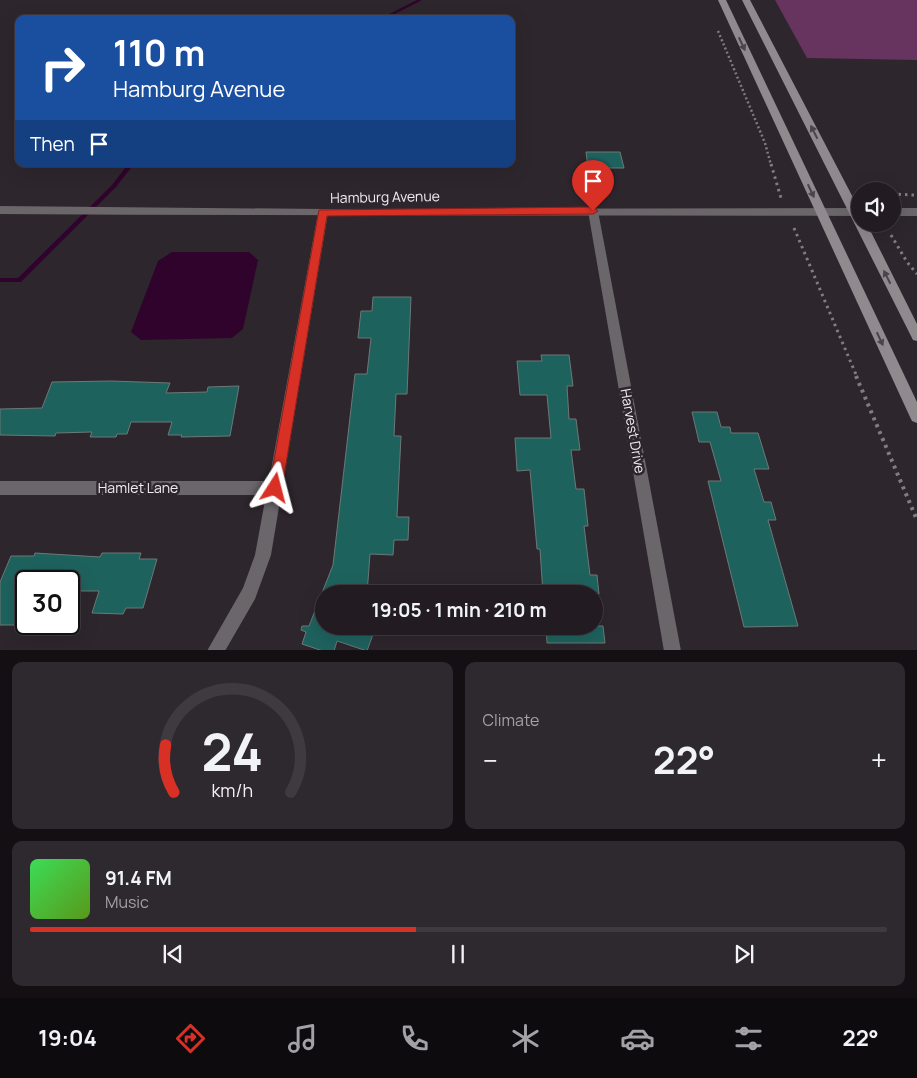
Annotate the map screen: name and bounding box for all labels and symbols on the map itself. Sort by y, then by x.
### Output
one-way arrow [739,37,747,51]
one-way arrow [810,125,818,139]
pin [572,160,614,211]
one-way arrow [807,184,815,198]
street label: Hamburg Avenue [330,186,440,207]
one-way arrow [883,269,891,284]
one-way arrow [876,331,884,346]
street label: Harvest Drive [617,387,650,475]
position arrow [248,461,300,513]
street label: Hamlet Lane [98,478,178,497]
speed limit sign: 30 [15,570,80,635]

